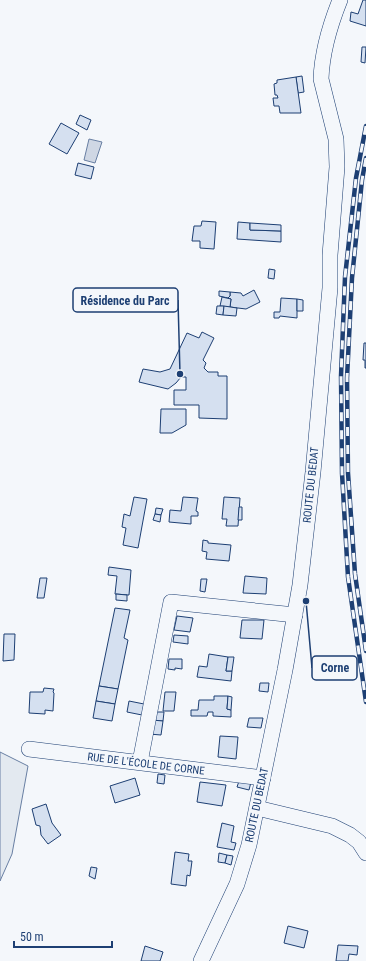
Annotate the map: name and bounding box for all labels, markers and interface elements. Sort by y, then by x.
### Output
callout: Résidence du Parc [73,288,178,312]
text: Résidence du Parc [81,294,170,308]
street label: ROUTE DU BEDAT [301,446,321,524]
callout: Corne [312,656,357,680]
text: Corne [321,661,349,675]
street label: RUE DE L'ÉCOLE DE CORNE [87,750,206,778]
street label: ROUTE DU BEDAT [243,766,271,844]
scale bar [14,923,112,949]
text: 50 m [20,930,44,944]

